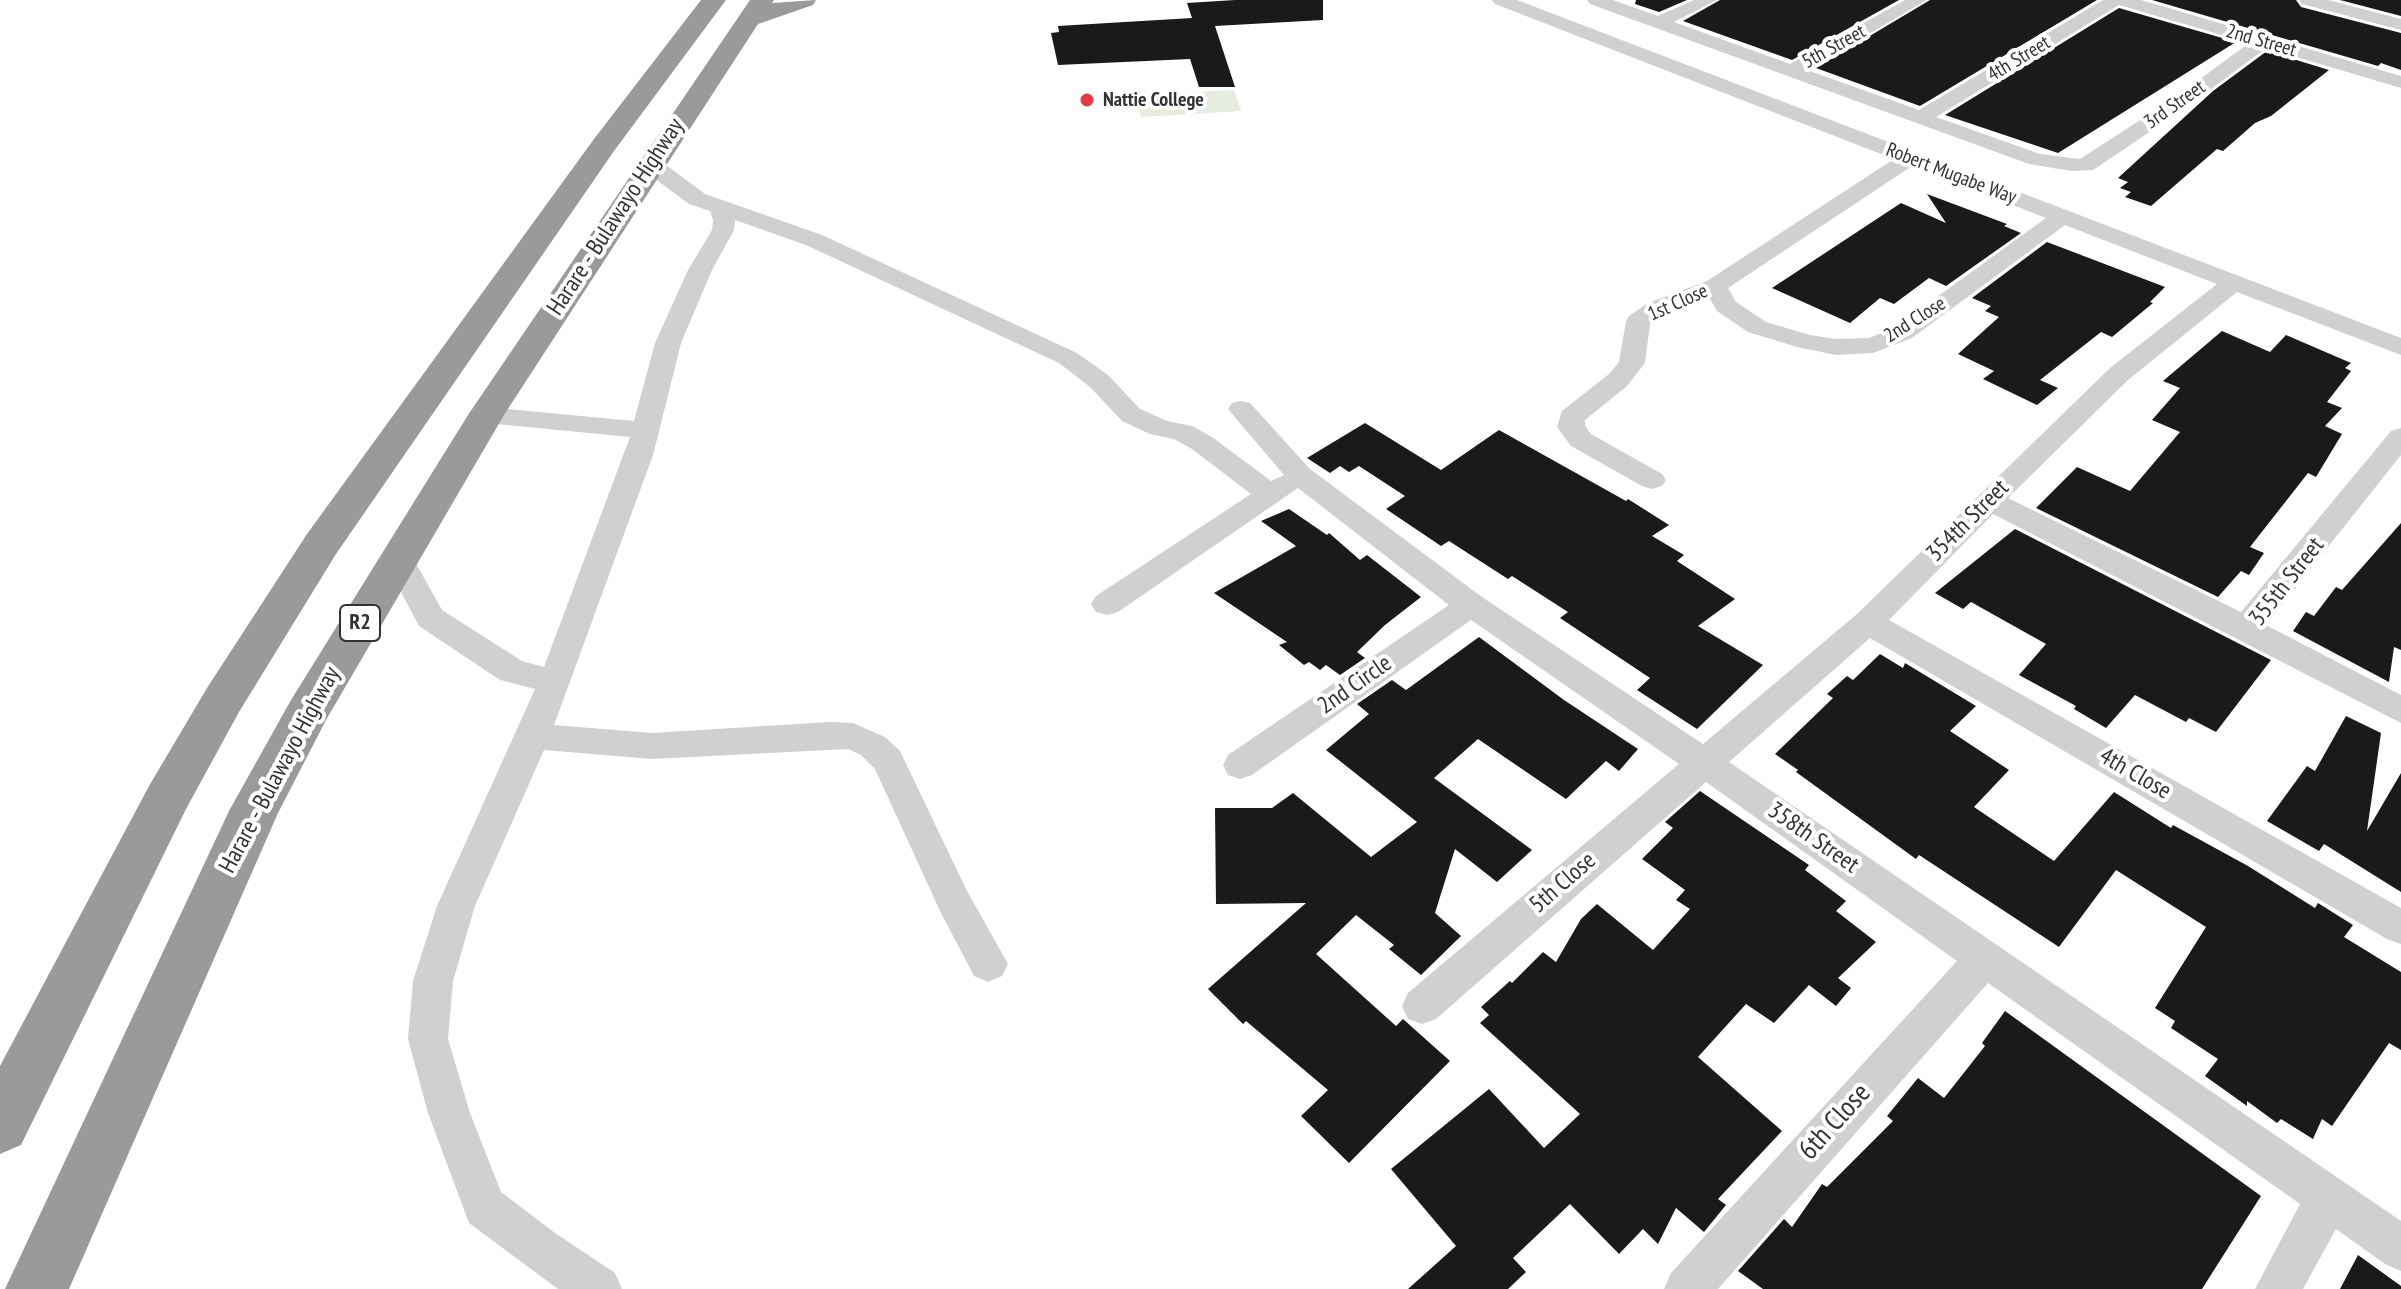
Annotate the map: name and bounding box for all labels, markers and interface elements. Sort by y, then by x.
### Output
street label: 5th Street [1798,20,1870,74]
street label: 2nd Street [2223,20,2299,62]
street label: 4th Street [1983,31,2055,87]
street label: 3rd Street [2140,75,2210,135]
place label: Nattie College [1103,88,1204,112]
marker: Nattie College [1078,91,1096,109]
street label: Harare - Bulawayo Highway [542,113,690,321]
street label: Robert Mugabe Way [1882,138,2020,210]
street label: 1st Close [1644,279,1712,327]
street label: 2nd Close [1880,292,1950,348]
street label: 354th Street [1921,474,2015,568]
street label: 355th Street [2244,532,2330,632]
road number: R2 [340,605,380,641]
street label: 2nd Circle [1312,649,1398,721]
street label: Harare - Bulawayo Highway [213,662,347,878]
street label: 4th Close [2094,742,2176,806]
street label: 358th Street [1762,796,1864,880]
street label: 5th Close [1524,847,1602,919]
street label: 6th Close [1792,1077,1878,1167]

